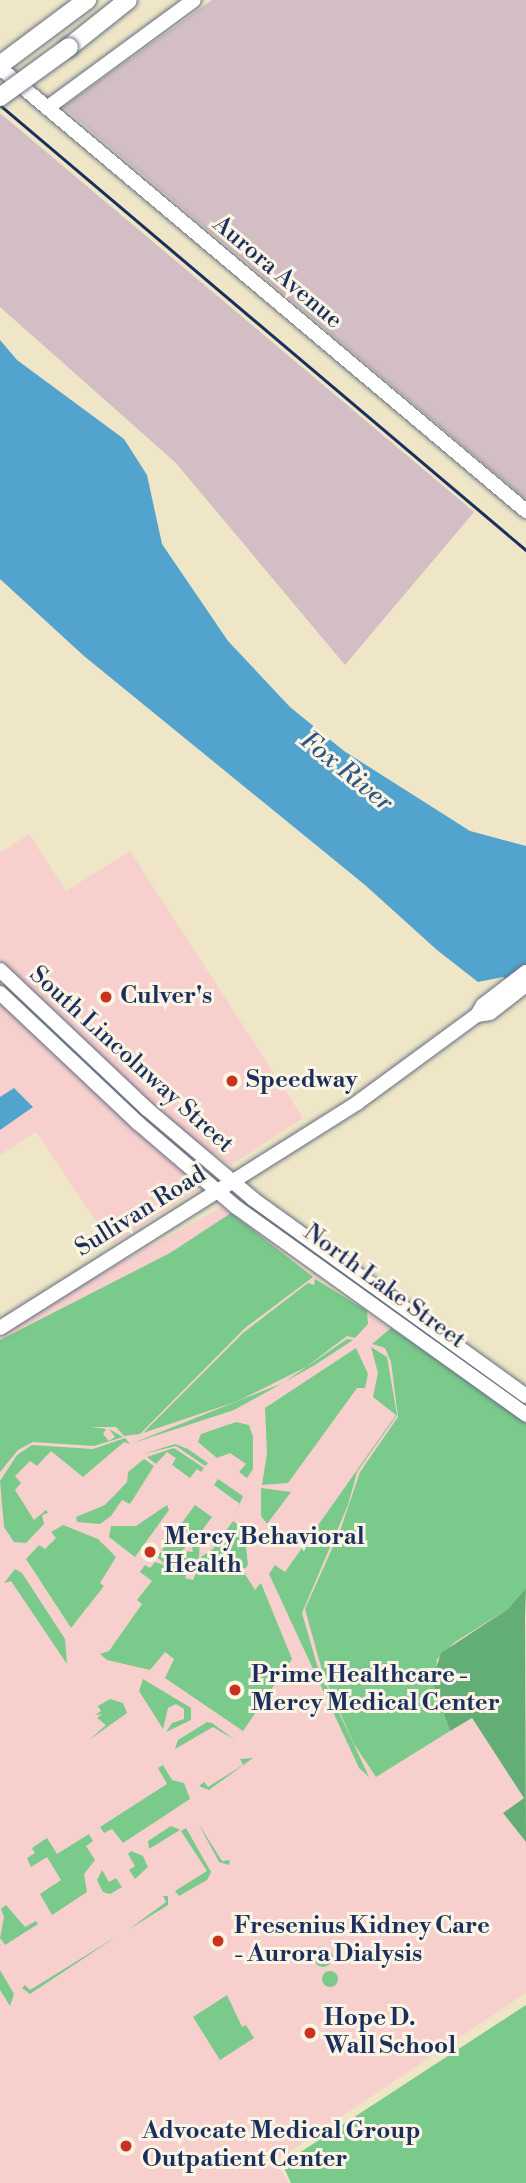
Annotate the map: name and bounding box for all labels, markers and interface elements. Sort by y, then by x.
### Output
street label: Aurora Avenue [206,211,348,335]
water label: Fox River [293,725,399,819]
street label: South Lincolnway Street [23,961,239,1159]
place label: Culver's [120,983,212,1011]
marker: Culver's [98,989,114,1005]
place label: Speedway [246,1067,357,1095]
marker: Speedway [224,1073,240,1089]
street label: Sullivan Road [70,1160,212,1264]
street label: North Lake Street [298,1219,470,1355]
place label: Mercy Behavioral Health [164,1524,365,1580]
marker: Mercy Behavioral Health [142,1544,158,1560]
place label: Prime Healthcare - Mercy Medical Center [251,1662,500,1718]
marker: Prime Healthcare - Mercy Medical Center [225,1680,245,1700]
place label: Fresenius Kidney Care - Aurora Dialysis [234,1913,490,1969]
marker: Fresenius Kidney Care - Aurora Dialysis [208,1931,228,1951]
place label: Hope D. Wall School [324,2005,456,2061]
marker: Hope D. Wall School [302,2025,318,2041]
place label: Advocate Medical Group Outpatient Center [142,2118,420,2174]
marker: Advocate Medical Group Outpatient Center [116,2136,136,2156]

